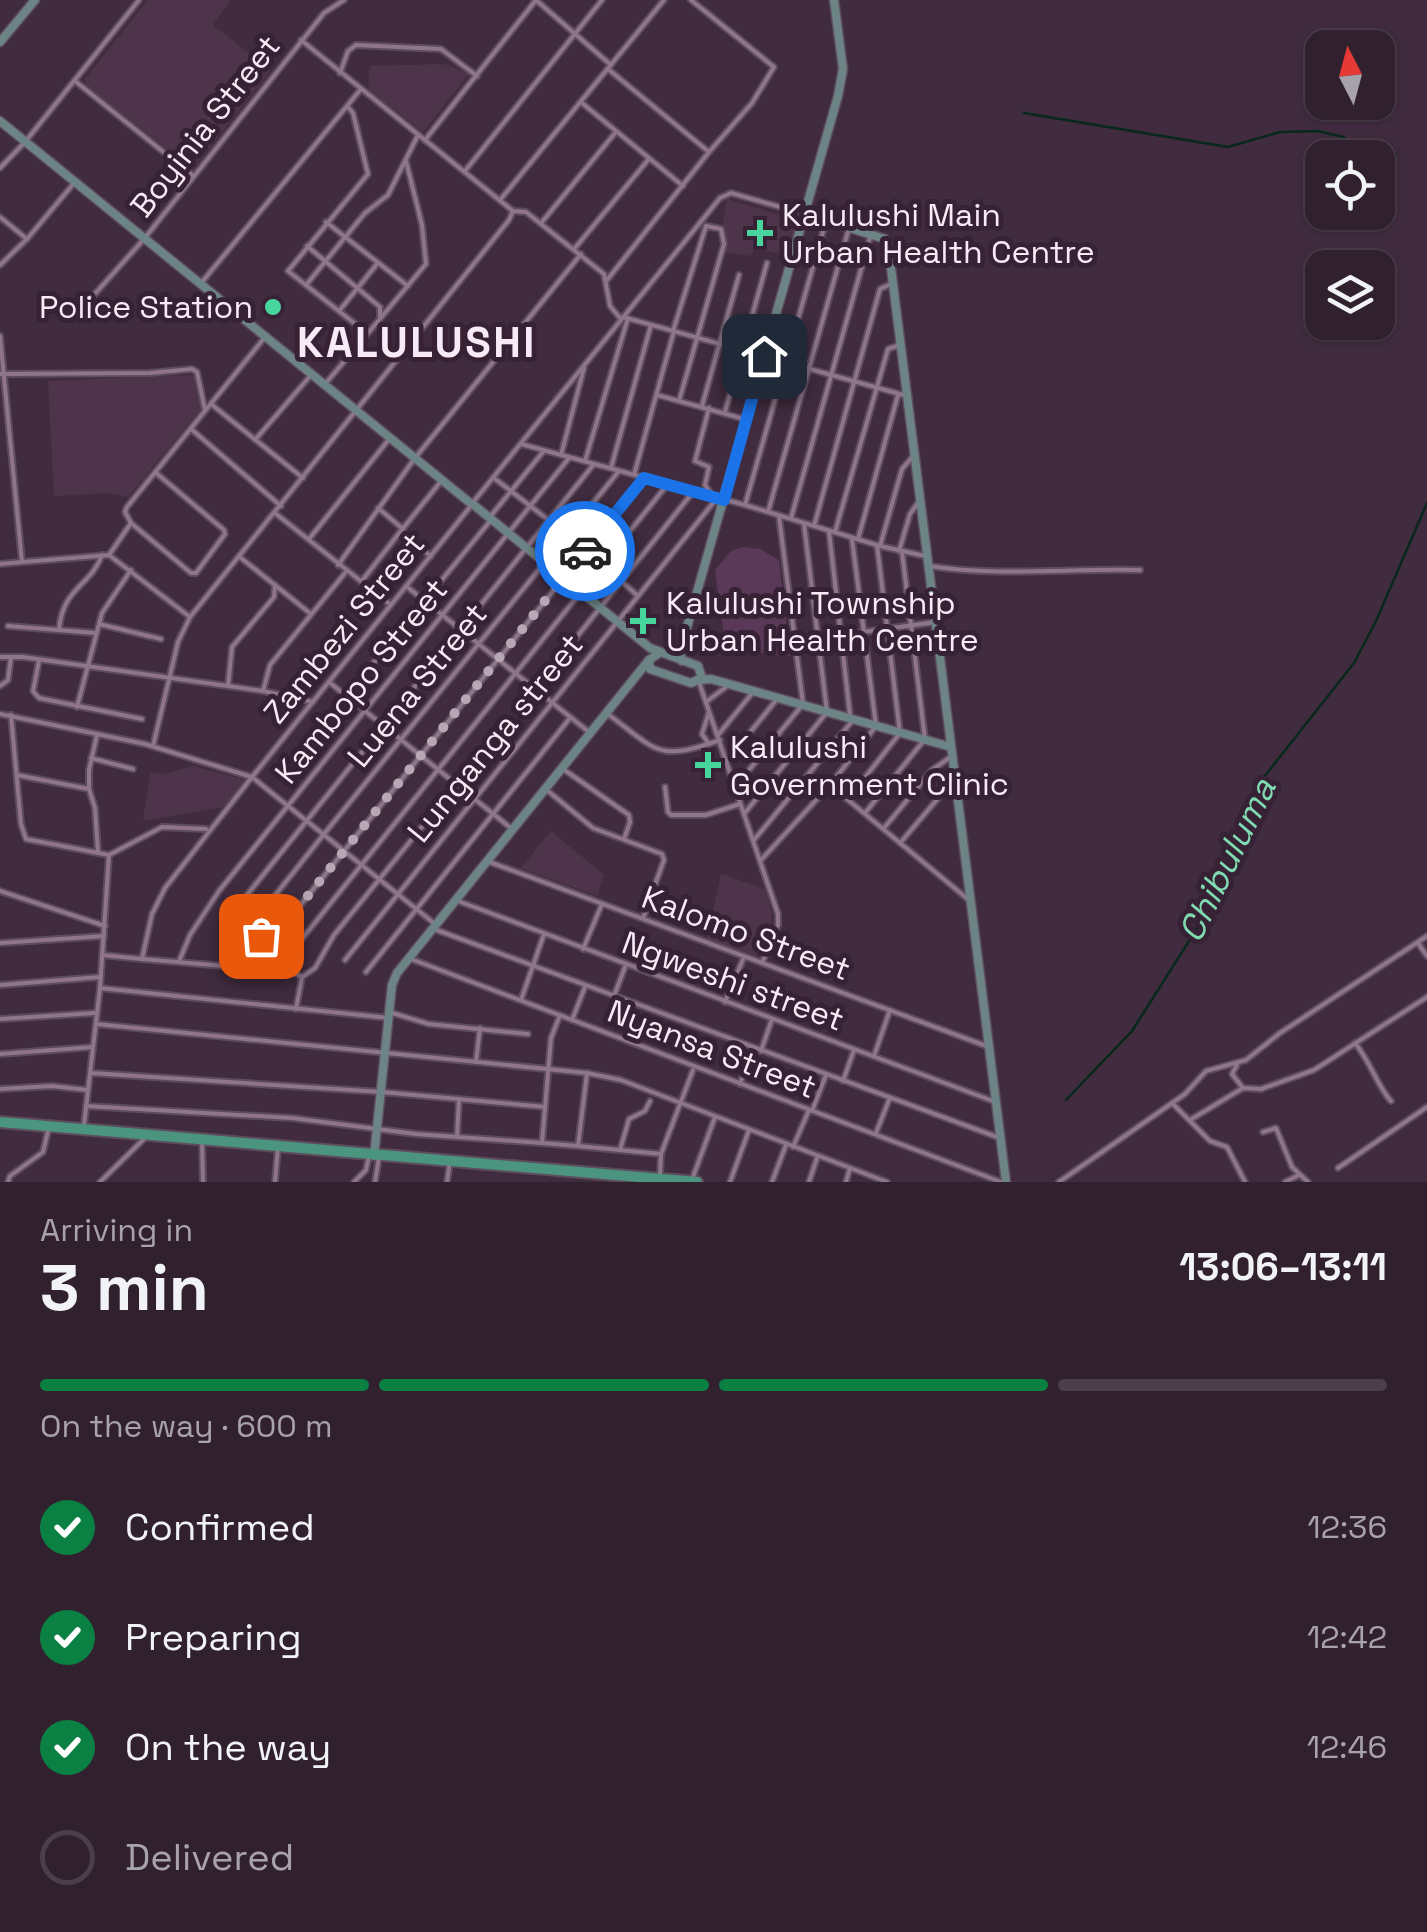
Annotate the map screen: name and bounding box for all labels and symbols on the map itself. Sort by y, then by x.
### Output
street label: Boyinia Street [121,27,289,225]
north arrow [1305,30,1395,120]
place label: Kalulushi Main Urban Health Centre [782,195,1095,272]
marker: Kalulushi Main Urban Health Centre [747,220,773,246]
place label: Police Station [39,287,253,327]
marker: Police Station [262,296,284,318]
pin [722,314,807,399]
district label: KALULUSHI [297,316,537,369]
courier [535,501,635,601]
street label: Zambezi Street [255,525,433,731]
street label: Kambopo Street [266,570,456,792]
place label: Kalulushi Township Urban Health Centre [666,583,979,660]
street label: Luena Street [339,595,495,775]
marker: Kalulushi Township Urban Health Centre [630,608,656,634]
street label: Lunganga street [399,626,591,850]
place label: Kalulushi Government Clinic [730,727,1009,804]
marker: Kalulushi Government Clinic [695,752,721,778]
water label: Chibuluma [1168,770,1286,949]
street label: Kalomo Street [636,877,856,989]
pin [219,894,304,979]
street label: Ngweshi street [617,922,849,1040]
street label: Nyansa Street [602,991,822,1107]

